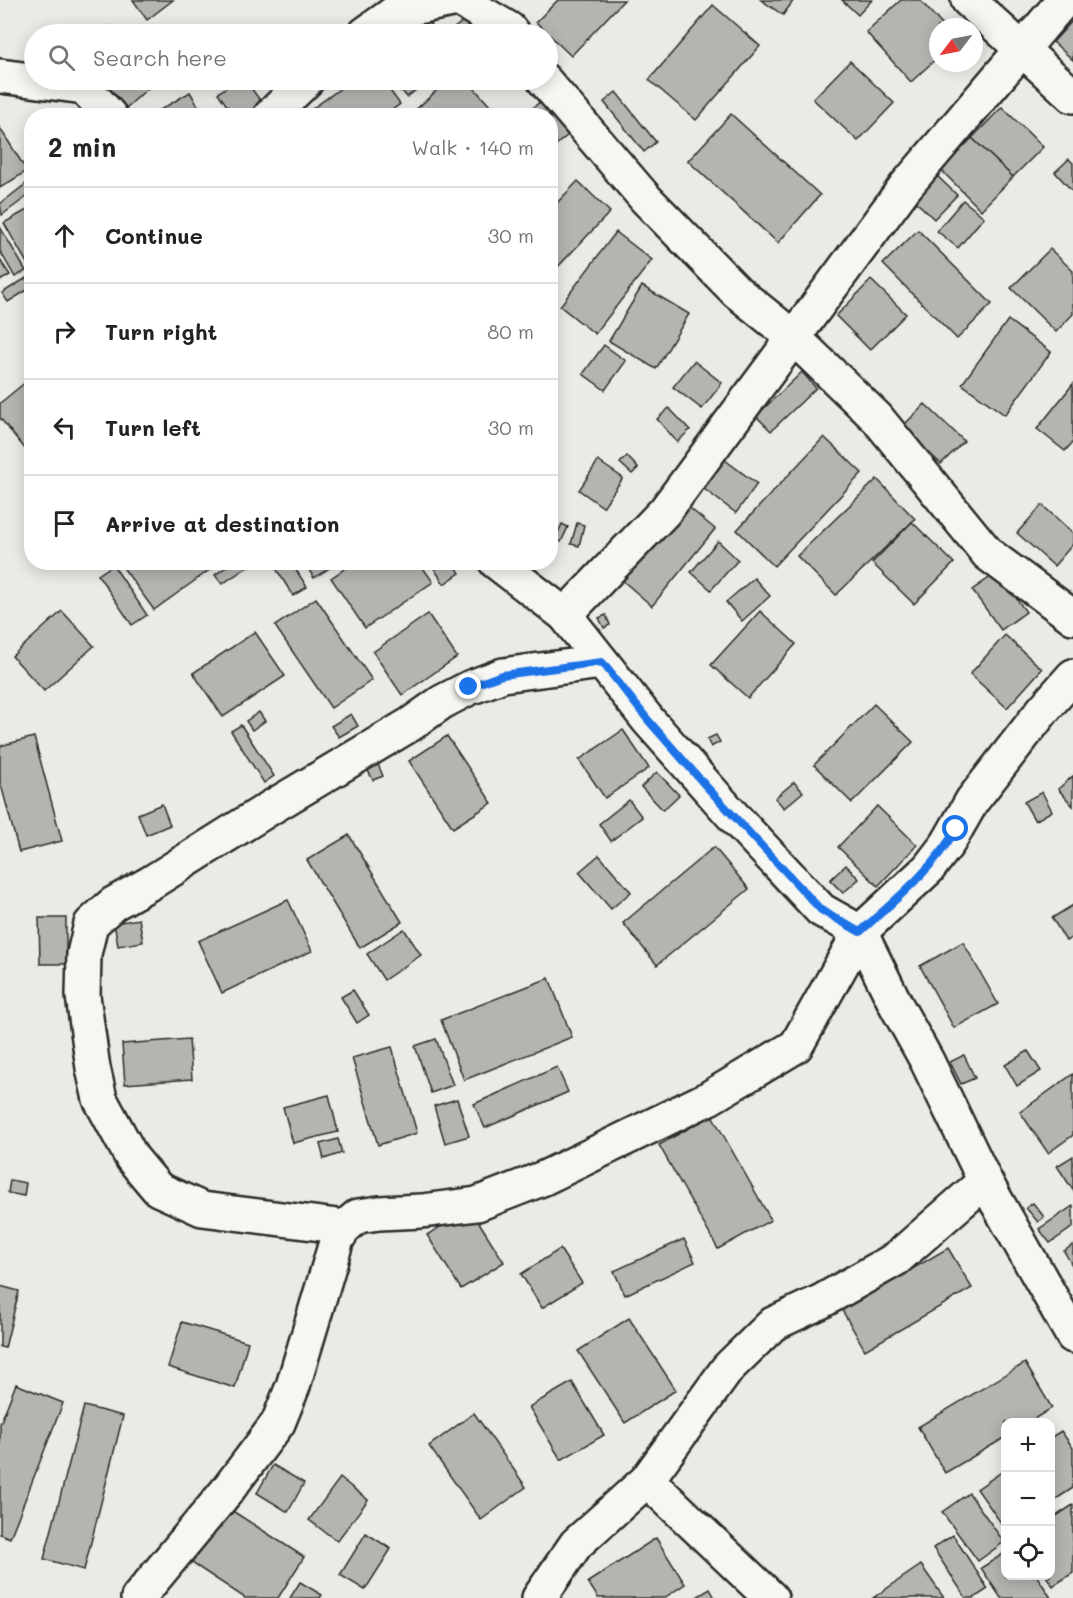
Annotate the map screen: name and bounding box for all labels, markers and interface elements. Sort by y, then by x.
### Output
north arrow [929,18,983,72]
search box [24,24,558,90]
icon: search [45,41,78,74]
text: Search here [93,43,227,72]
text: 2 min [48,130,116,164]
text: Walk · 140 m [411,134,534,160]
icon: ahead [48,219,81,252]
text: Continue [105,221,203,250]
text: 30 m [488,222,534,248]
icon: right [48,315,81,348]
text: Turn right [105,317,217,346]
text: 80 m [487,318,534,344]
icon: left [48,411,81,444]
text: Turn left [105,413,201,442]
text: 30 m [488,414,534,440]
icon: arrive [48,507,81,540]
text: Arrive at destination [105,509,340,538]
route end [455,673,481,699]
route start [942,815,968,841]
map controls [1001,1418,1055,1580]
button: + [1001,1418,1055,1472]
button: − [1001,1472,1055,1526]
button: locate [1001,1526,1055,1580]

